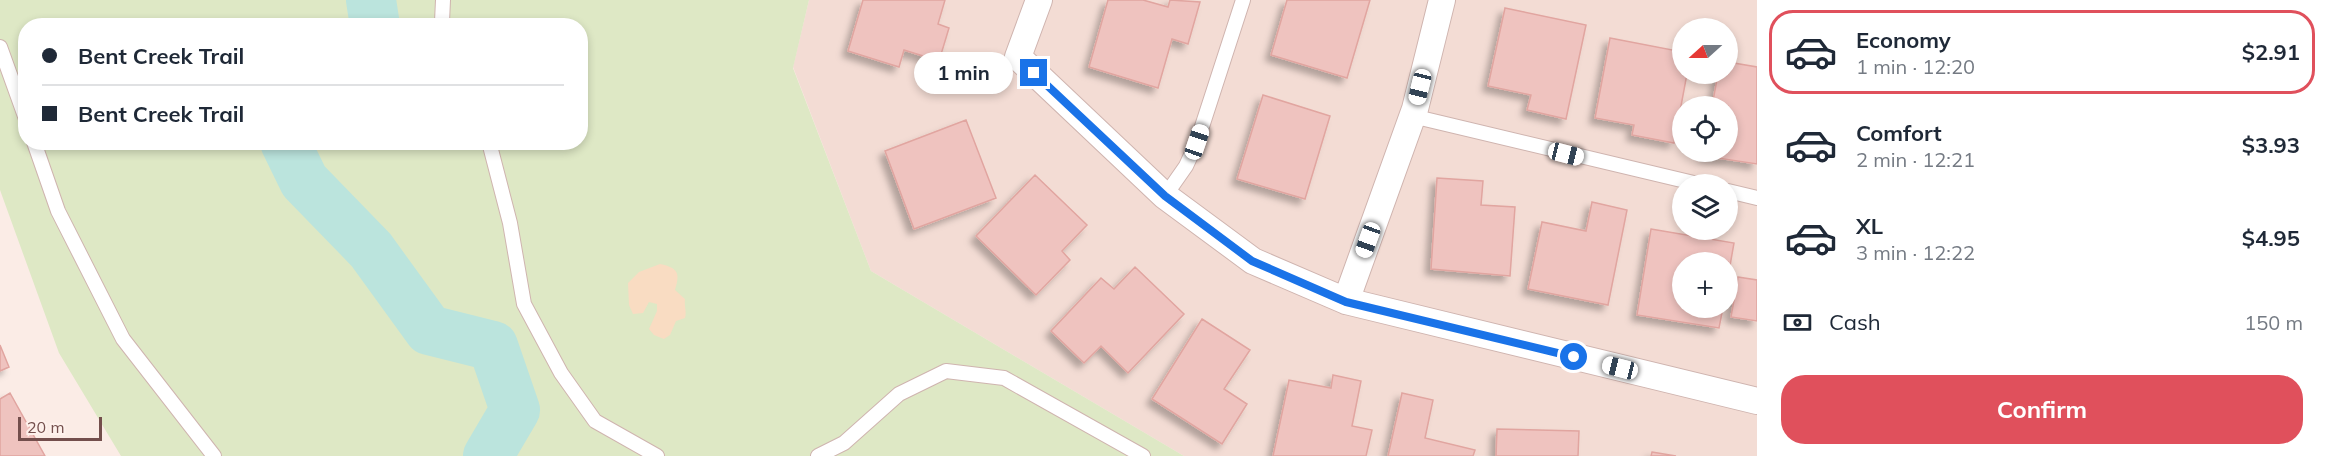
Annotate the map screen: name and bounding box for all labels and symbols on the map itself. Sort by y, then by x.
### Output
north arrow [1672,18,1738,84]
callout: 1 min [914,52,1013,94]
route end [1020,59,1047,86]
car [1407,67,1433,107]
car [1183,122,1211,162]
car [1546,141,1586,167]
car [1353,220,1383,260]
route start [1560,343,1587,370]
car [1600,355,1640,381]
scale bar [18,414,102,442]

